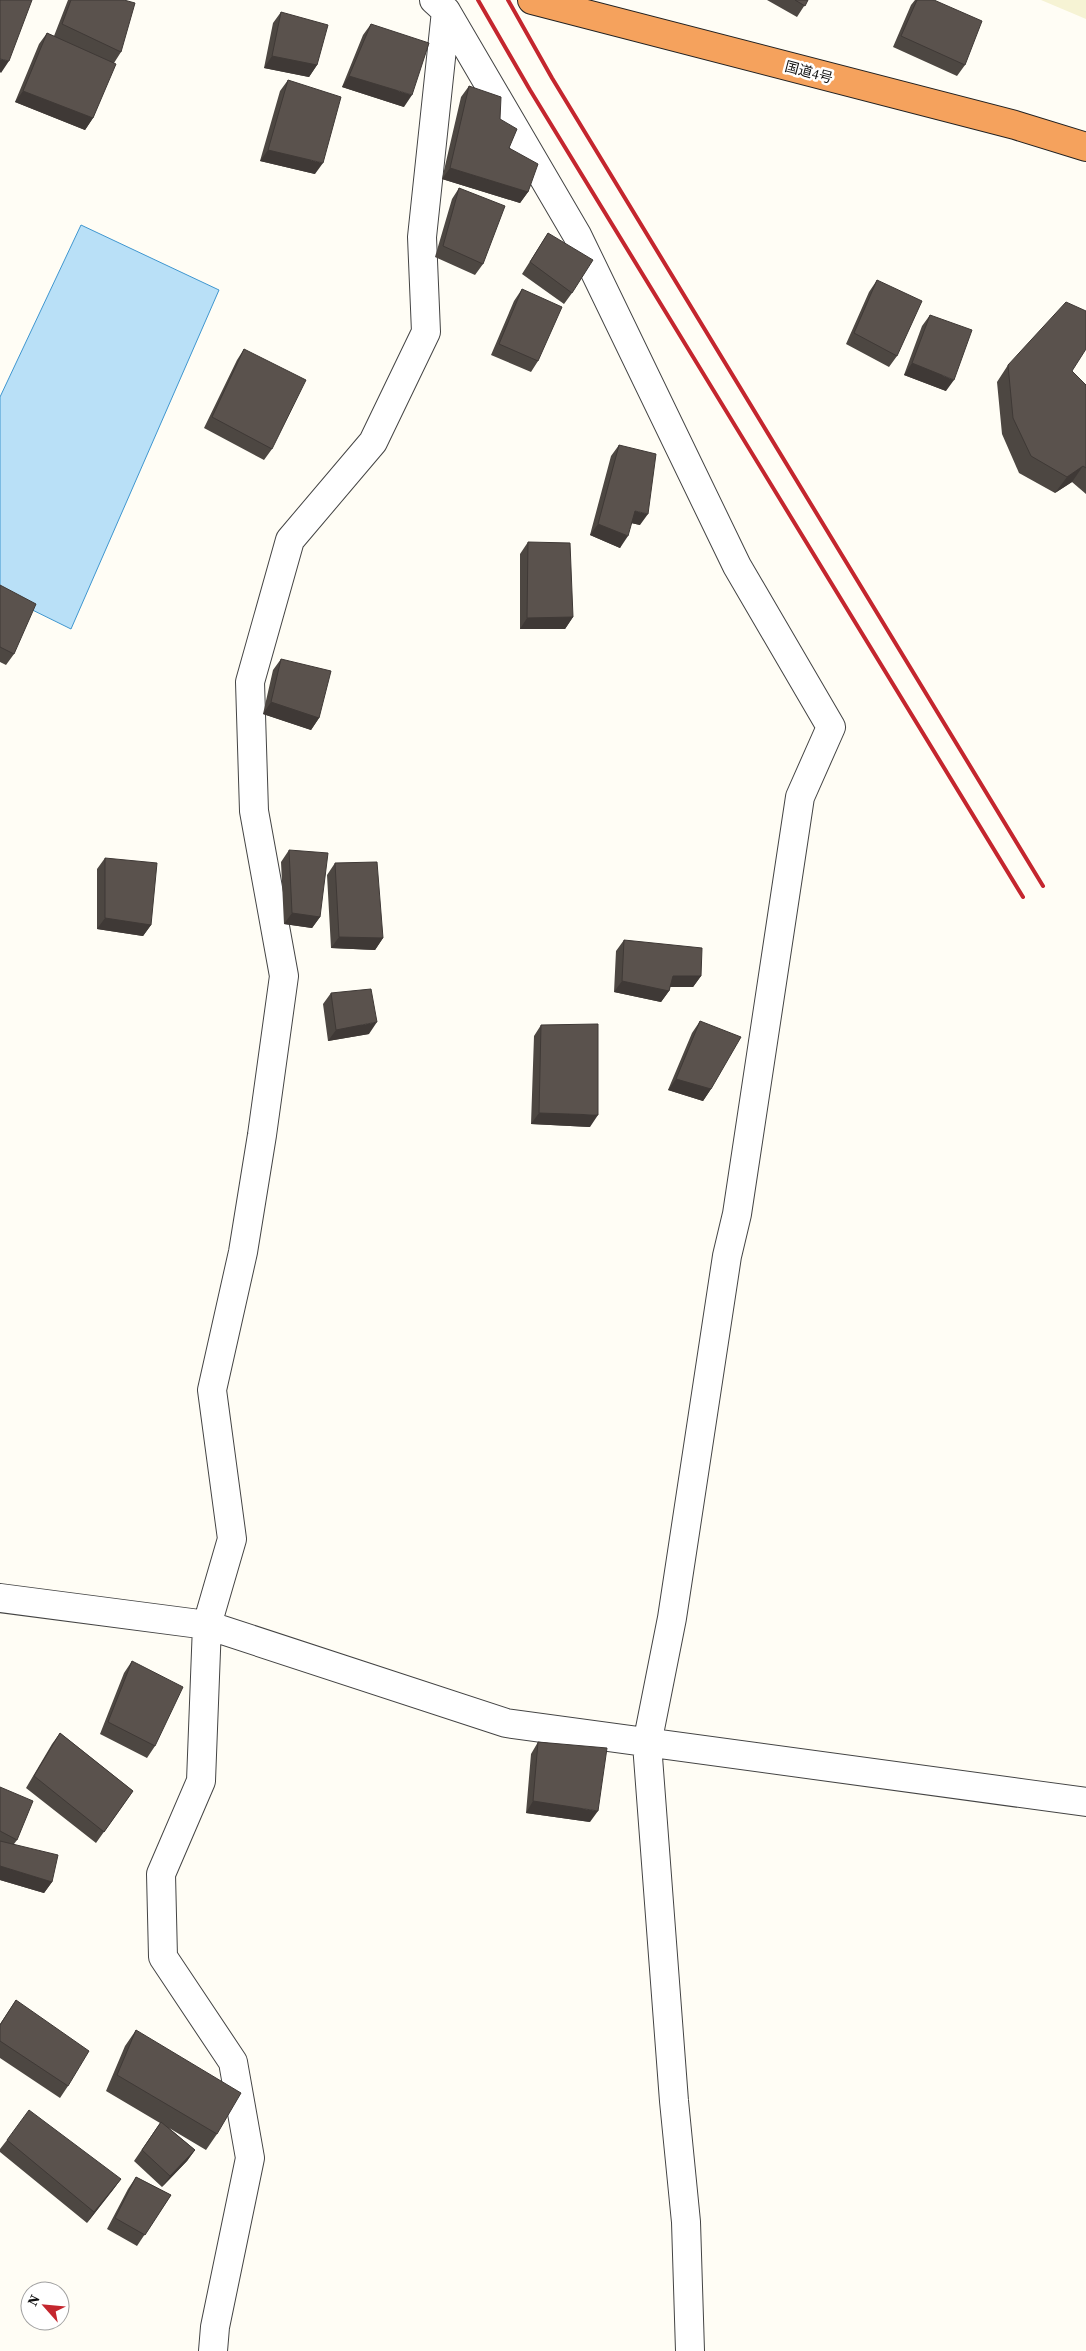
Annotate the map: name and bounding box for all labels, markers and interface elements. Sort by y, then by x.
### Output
street label: 国道4号 [783,56,835,88]
north arrow [20,2281,70,2331]
text: N [22,2291,45,2309]

